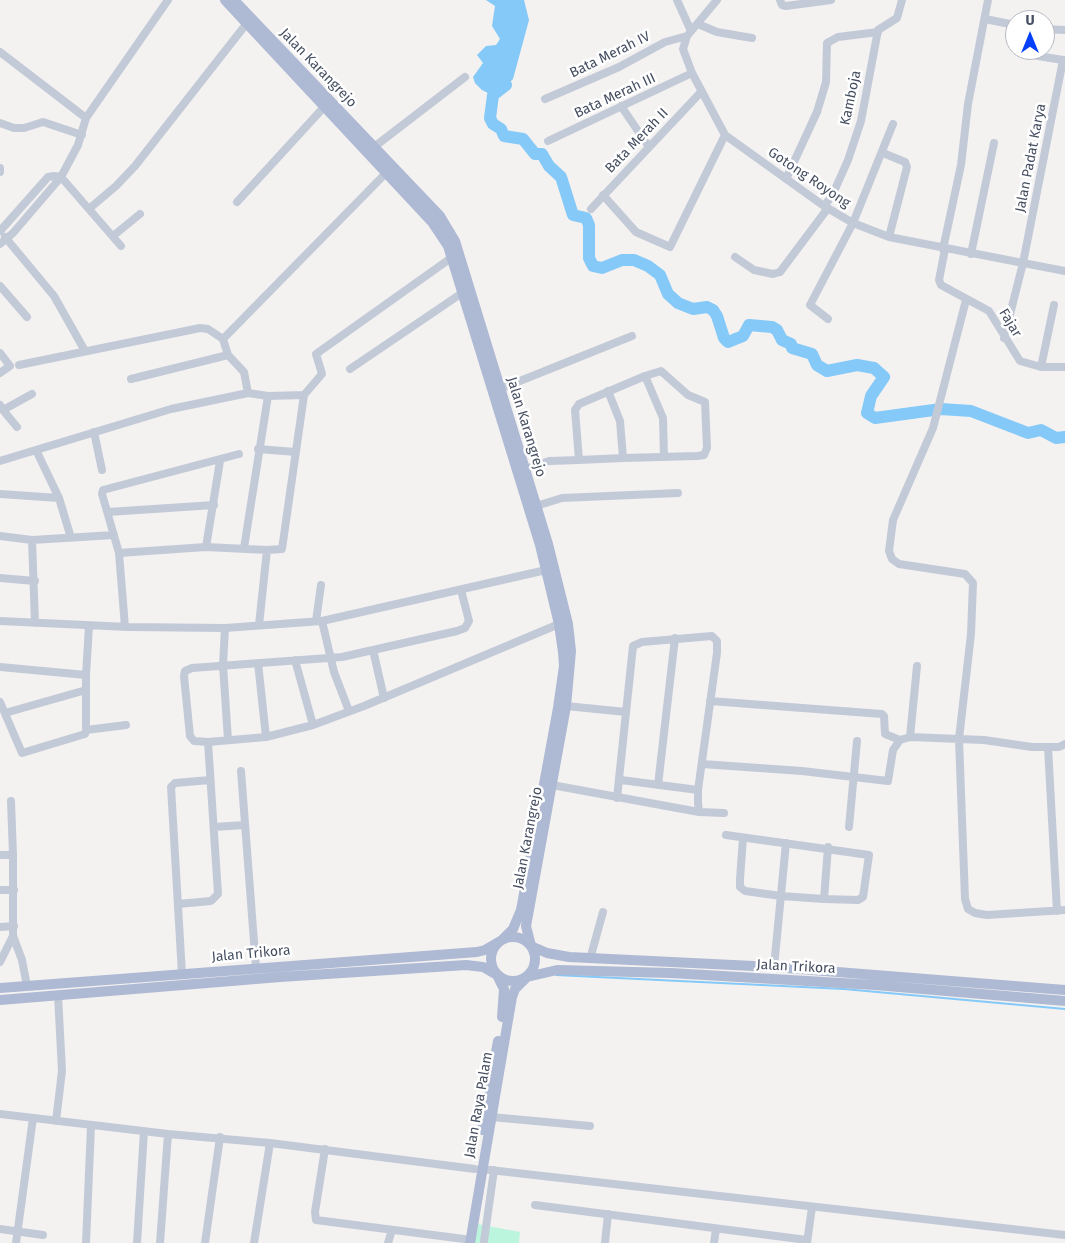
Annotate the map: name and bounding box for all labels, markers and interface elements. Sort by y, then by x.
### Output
north arrow [1005,10,1055,60]
text: U [1025,12,1035,29]
street label: Jalan Karangrejo [276,25,360,111]
street label: Bata Merah IV [567,28,653,82]
street label: Kamboja [837,69,865,127]
street label: Bata Merah III [572,70,658,122]
street label: Jalan Padat Karya [1012,102,1050,214]
street label: Bata Merah II [602,105,672,177]
street label: Gotong Royong [764,144,854,212]
street label: Fajar [995,306,1025,340]
street label: Jalan Karangrejo [503,375,549,479]
street label: Jalan Karangrejo [510,785,546,891]
street label: Jalan Trikora [211,942,291,966]
street label: Jalan Trikora [756,957,836,977]
street label: Jalan Raya Palam [461,1051,497,1159]

